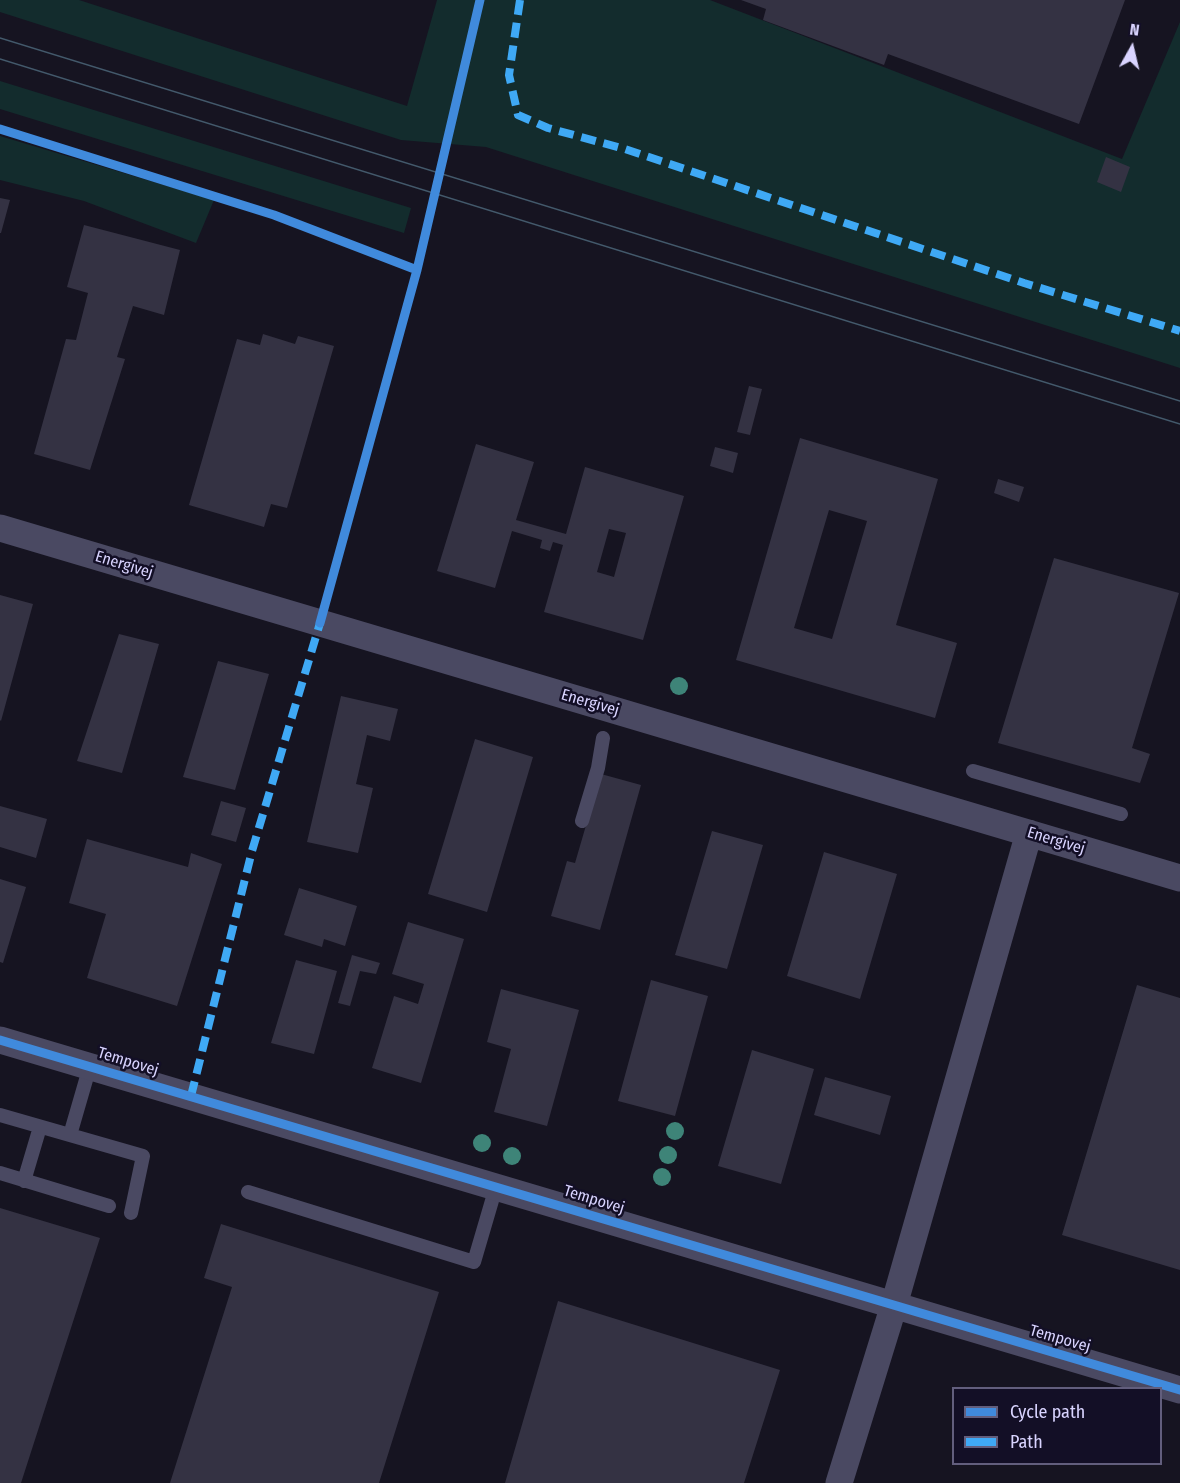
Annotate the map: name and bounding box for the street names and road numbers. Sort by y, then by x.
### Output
street label: Energivej [93,547,155,583]
street label: Energivej [559,686,621,720]
street label: Energivej [1025,823,1087,859]
street label: Tempovej [95,1044,161,1080]
street label: Tempovej [561,1182,627,1218]
street label: Tempovej [1027,1321,1093,1357]

